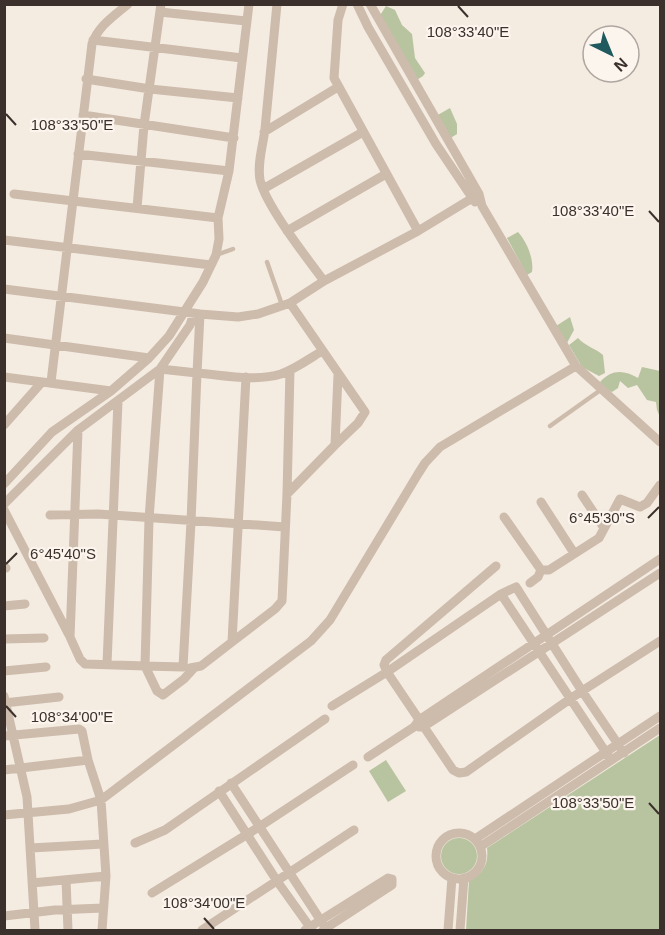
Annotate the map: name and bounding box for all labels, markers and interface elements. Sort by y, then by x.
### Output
text: 108°33'40"E [427,23,509,40]
north arrow [581,24,641,84]
text: N [611,54,631,75]
text: 108°33'50"E [31,116,113,133]
text: 108°33'40"E [552,202,634,219]
text: 6°45'30"S [569,509,635,526]
text: 6°45'40"S [30,545,96,562]
text: 108°34'00"E [31,708,113,725]
text: 108°33'50"E [552,794,634,811]
text: 108°34'00"E [163,894,245,911]

